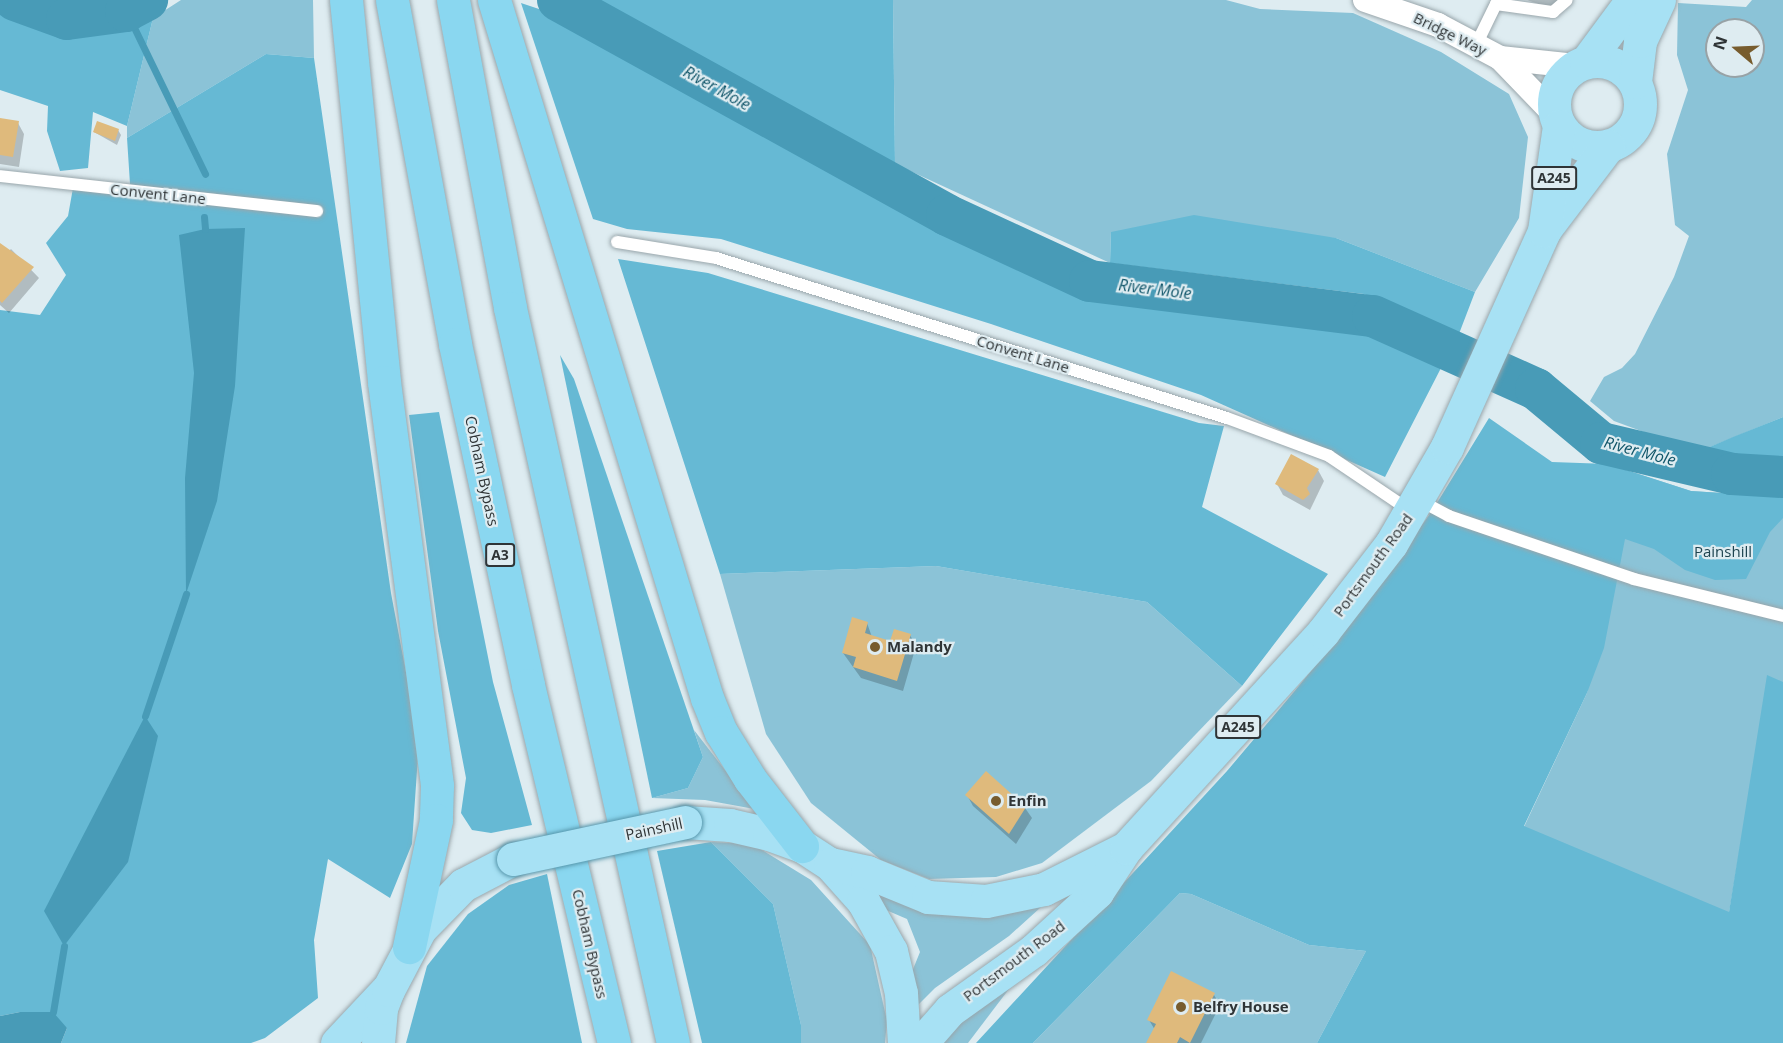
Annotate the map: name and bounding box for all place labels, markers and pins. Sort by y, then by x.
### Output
place label: Malandy [887,638,952,656]
marker: Malandy [868,640,882,654]
place label: Enfin [1008,792,1046,810]
marker: Enfin [989,794,1003,808]
place label: Belfry House [1193,998,1289,1016]
marker: Belfry House [1174,1000,1188,1014]

